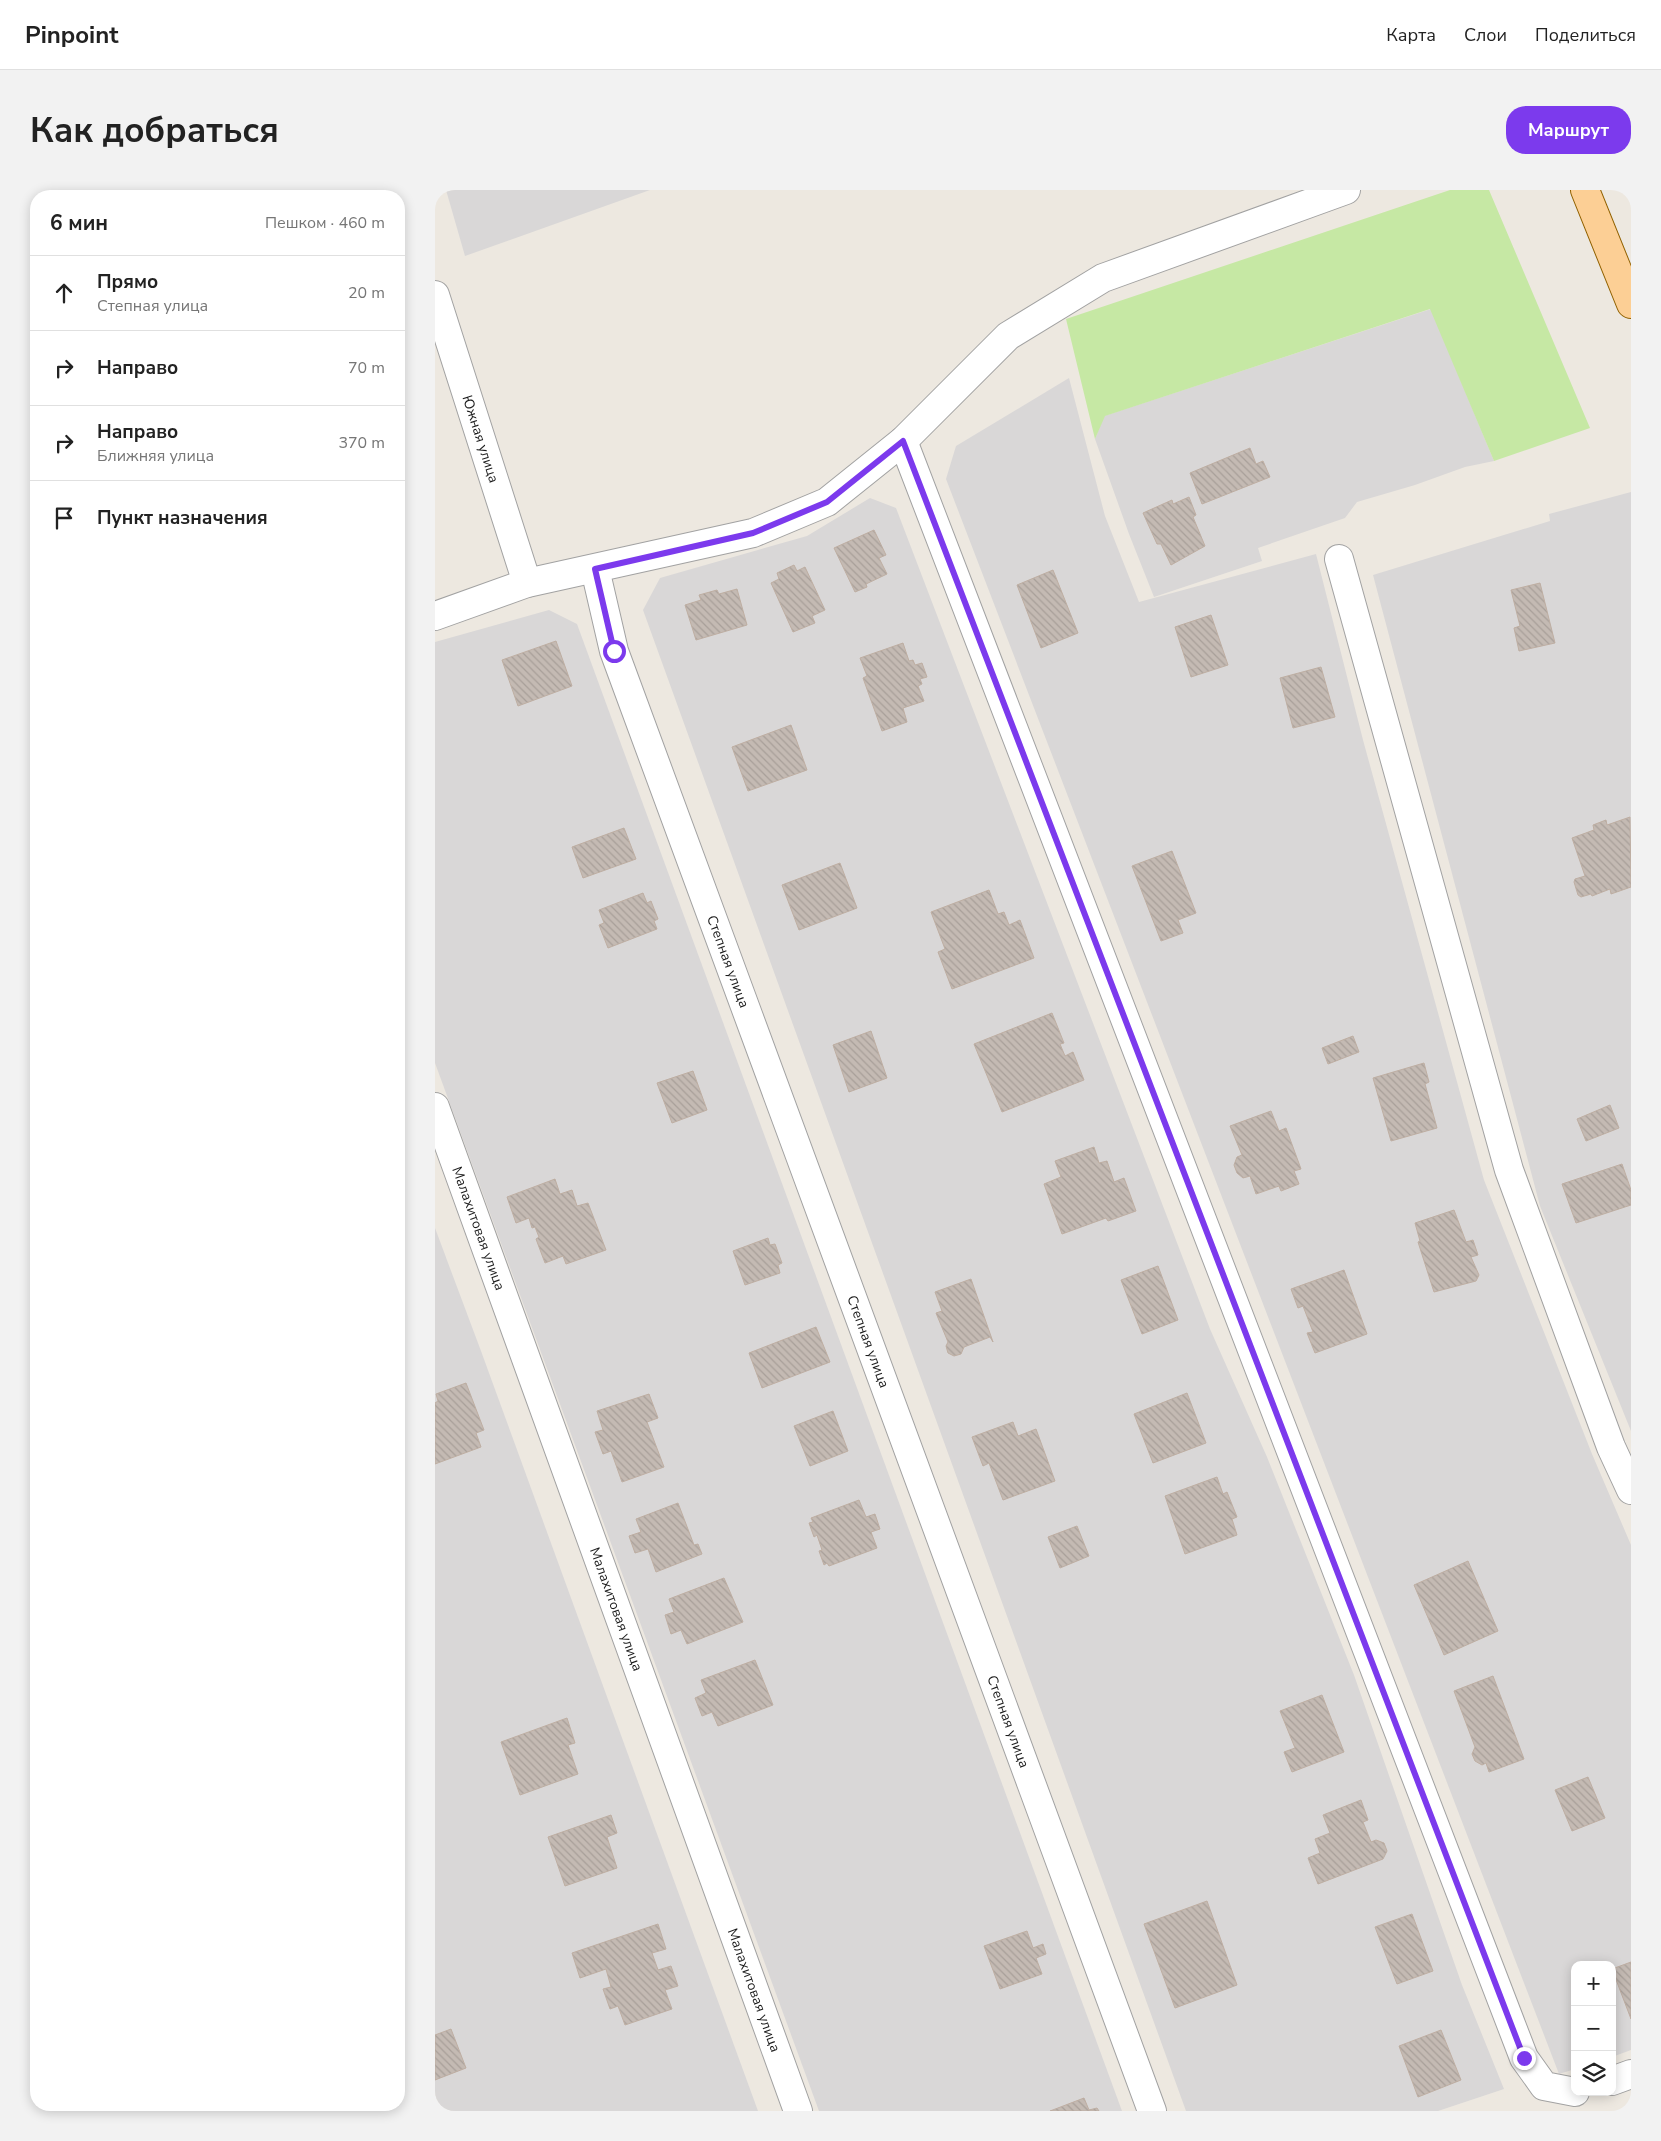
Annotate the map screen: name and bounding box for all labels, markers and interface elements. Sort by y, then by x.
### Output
text: Pinpoint [25,19,118,51]
text: Карта [1386,23,1436,47]
text: Слои [1464,23,1507,47]
text: Поделиться [1535,23,1636,47]
button: Маршрут [1506,106,1631,154]
text: Как добраться [30,107,279,154]
text: 6 мин [50,209,108,237]
text: Пешком · 460 m [265,212,385,234]
text: Прямо [97,269,158,295]
icon: ahead [50,279,78,307]
text: 20 m [348,282,385,304]
text: Степная улица [97,295,208,317]
icon: right [50,354,78,382]
text: Направо [97,355,178,381]
text: 70 m [348,357,385,379]
street label: Южная улица [458,393,503,485]
text: Направо [97,419,178,445]
icon: right [50,429,78,457]
text: 370 m [338,432,385,454]
text: Ближняя улица [97,445,214,467]
icon: arrive [50,504,78,532]
text: Пункт назначения [97,505,268,531]
route start [603,640,626,663]
street label: Степная улица [702,913,754,1011]
street label: Малахитовая улица [447,1164,509,1293]
street label: Степная улица [842,1293,894,1391]
street label: Малахитовая улица [585,1545,647,1674]
street label: Степная улица [982,1673,1034,1771]
street label: Малахитовая улица [723,1926,785,2055]
map controls [1571,1961,1616,2096]
button: + [1571,1961,1616,2006]
button: − [1571,2006,1616,2051]
route end [1513,2047,1536,2070]
button: layers [1571,2051,1616,2096]

